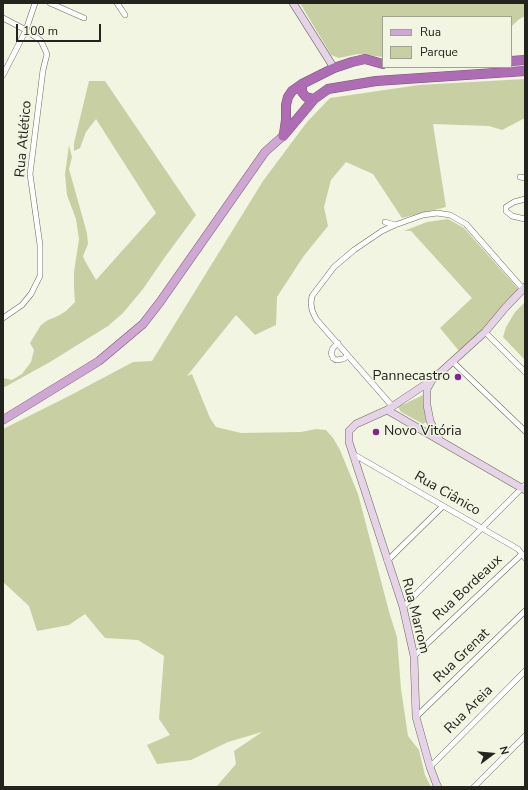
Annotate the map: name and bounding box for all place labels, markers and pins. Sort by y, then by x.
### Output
place label: Pannecastro [373,369,450,385]
marker: Pannecastro [453,372,463,382]
place label: Novo Vitória [384,424,462,440]
marker: Novo Vitória [371,427,381,437]

